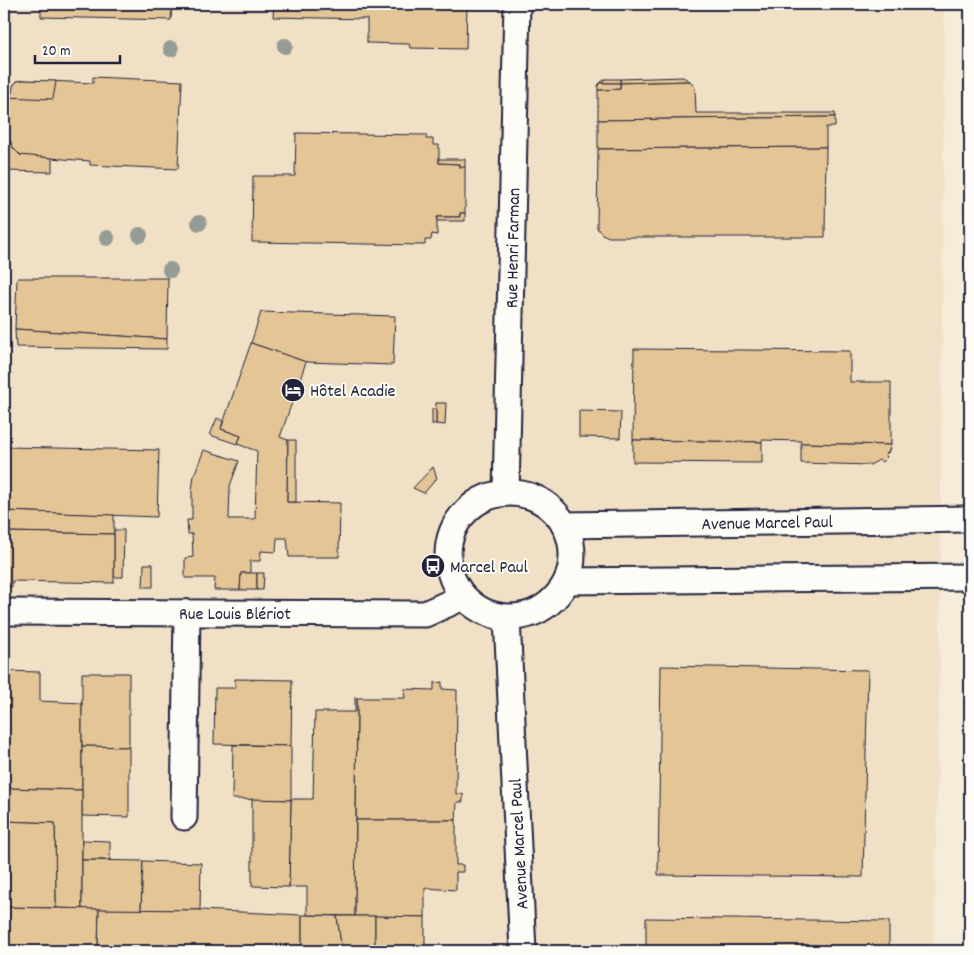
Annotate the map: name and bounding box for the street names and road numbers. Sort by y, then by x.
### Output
street label: Rue Henri Farman [501,188,528,308]
street label: Avenue Marcel Paul [701,511,834,538]
street label: Rue Louis Blériot [179,603,291,628]
street label: Avenue Marcel Paul [505,777,536,910]

